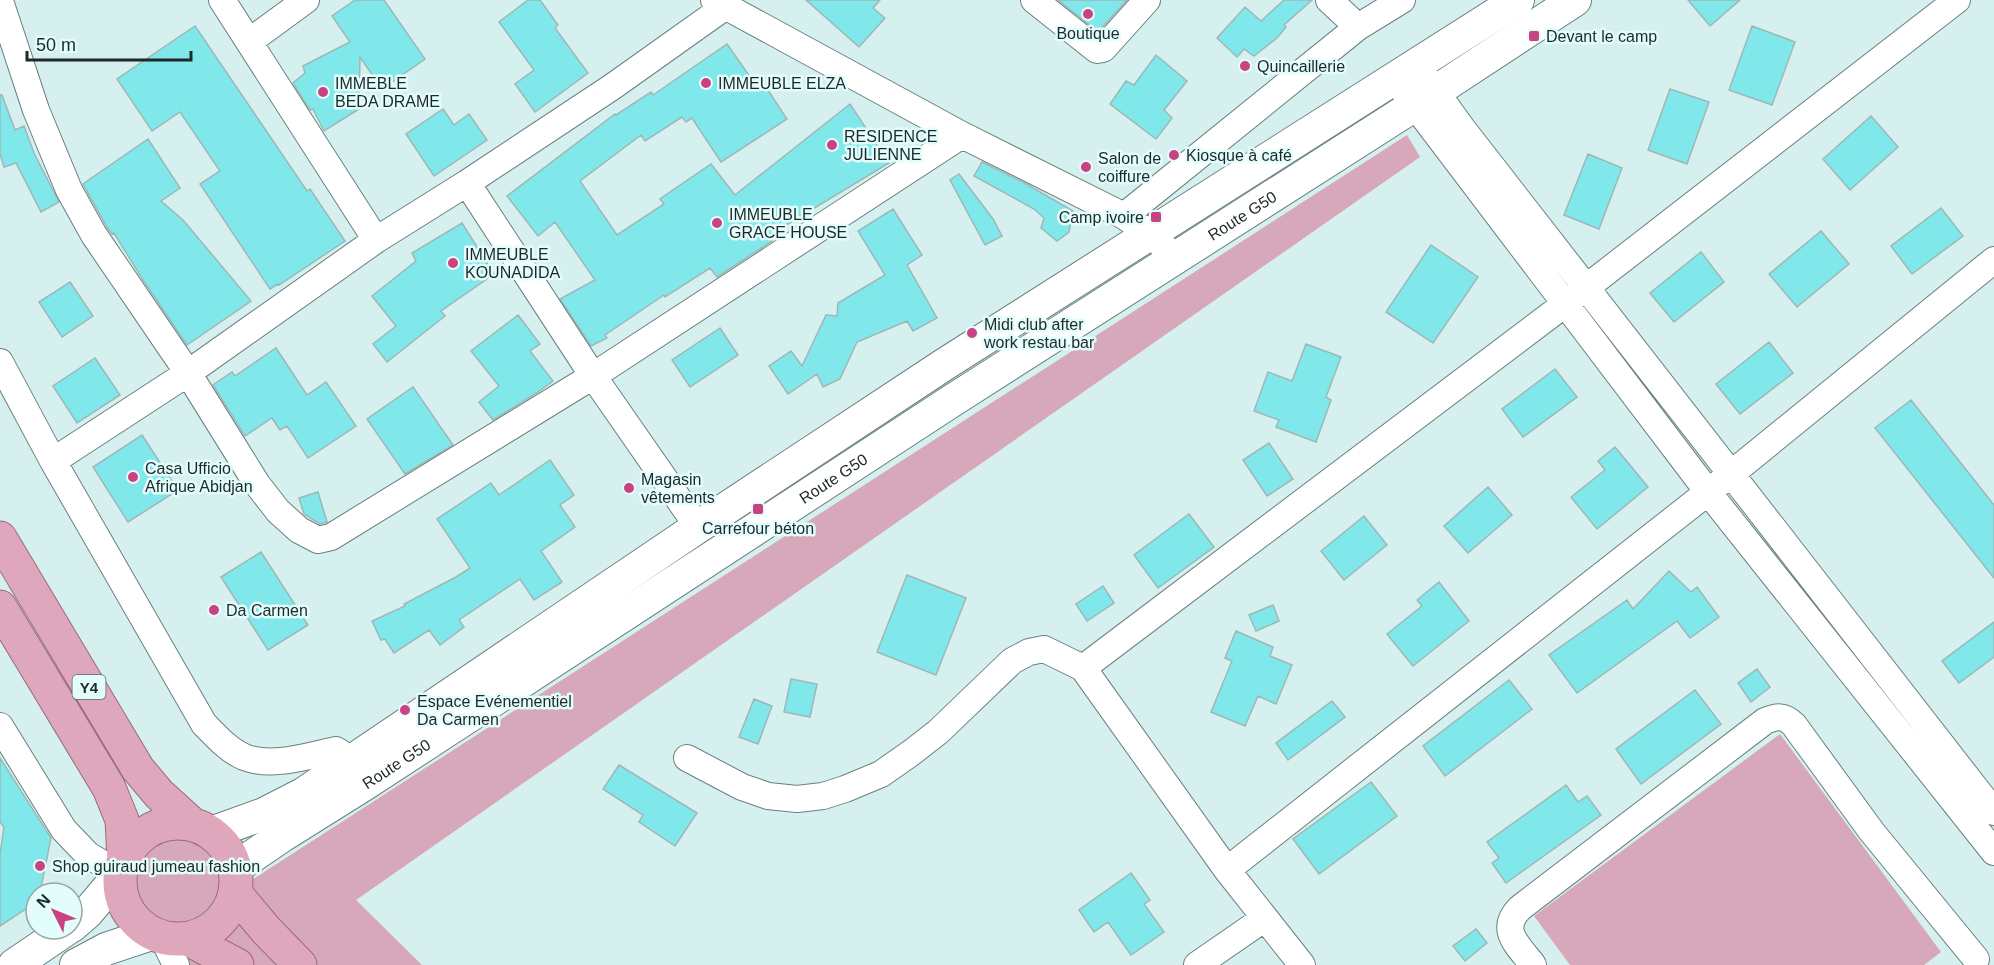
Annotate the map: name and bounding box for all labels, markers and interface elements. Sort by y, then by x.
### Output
marker: Boutique [1081,7,1095,21]
scale bar [27,24,190,62]
place label: Boutique [1056,25,1120,42]
place label: Devant le camp [1546,28,1657,45]
marker: Devant le camp [1527,29,1541,43]
text: 50 m [36,35,76,55]
place label: Quincaillerie [1257,58,1345,75]
marker: Quincaillerie [1238,59,1252,73]
place label: IMMEBLE BEDA DRAME [335,75,440,110]
place label: IMMEUBLE ELZA [718,75,846,92]
marker: IMMEUBLE ELZA [699,76,713,90]
marker: IMMEBLE BEDA DRAME [316,85,330,99]
place label: RESIDENCE JULIENNE [844,128,937,163]
marker: RESIDENCE JULIENNE [825,138,839,152]
place label: Kiosque à café [1186,147,1292,164]
marker: Kiosque à café [1167,148,1181,162]
place label: Salon de coiffure [1098,150,1161,185]
marker: Salon de coiffure [1079,160,1093,174]
street label: Route G50 [1205,187,1279,243]
place label: IMMEUBLE GRACE HOUSE [729,206,847,241]
place label: Camp ivoire [1059,209,1144,226]
marker: Camp ivoire [1149,210,1163,224]
marker: IMMEUBLE GRACE HOUSE [710,216,724,230]
place label: IMMEUBLE KOUNADIDA [465,246,560,281]
marker: IMMEUBLE KOUNADIDA [446,256,460,270]
place label: Midi club after work restau bar [983,316,1095,351]
marker: Midi club after work restau bar [965,326,979,340]
street label: Route G50 [796,450,870,507]
place label: Casa Ufficio Afrique Abidjan [145,460,253,495]
marker: Casa Ufficio Afrique Abidjan [126,470,140,484]
place label: Magasin vêtements [641,471,715,506]
marker: Magasin vêtements [622,481,636,495]
marker: Carrefour béton [751,502,765,516]
place label: Carrefour béton [702,520,814,537]
place label: Da Carmen [226,602,308,619]
marker: Da Carmen [207,603,221,617]
road number: Y4 [72,675,106,699]
place label: Espace Evénementiel Da Carmen [417,693,572,728]
marker: Espace Evénementiel Da Carmen [398,703,412,717]
street label: Route G50 [359,735,433,792]
place label: Shop guiraud jumeau fashion [52,858,260,875]
marker: Shop guiraud jumeau fashion [33,859,47,873]
north arrow [24,881,84,941]
text: N [33,891,54,911]

